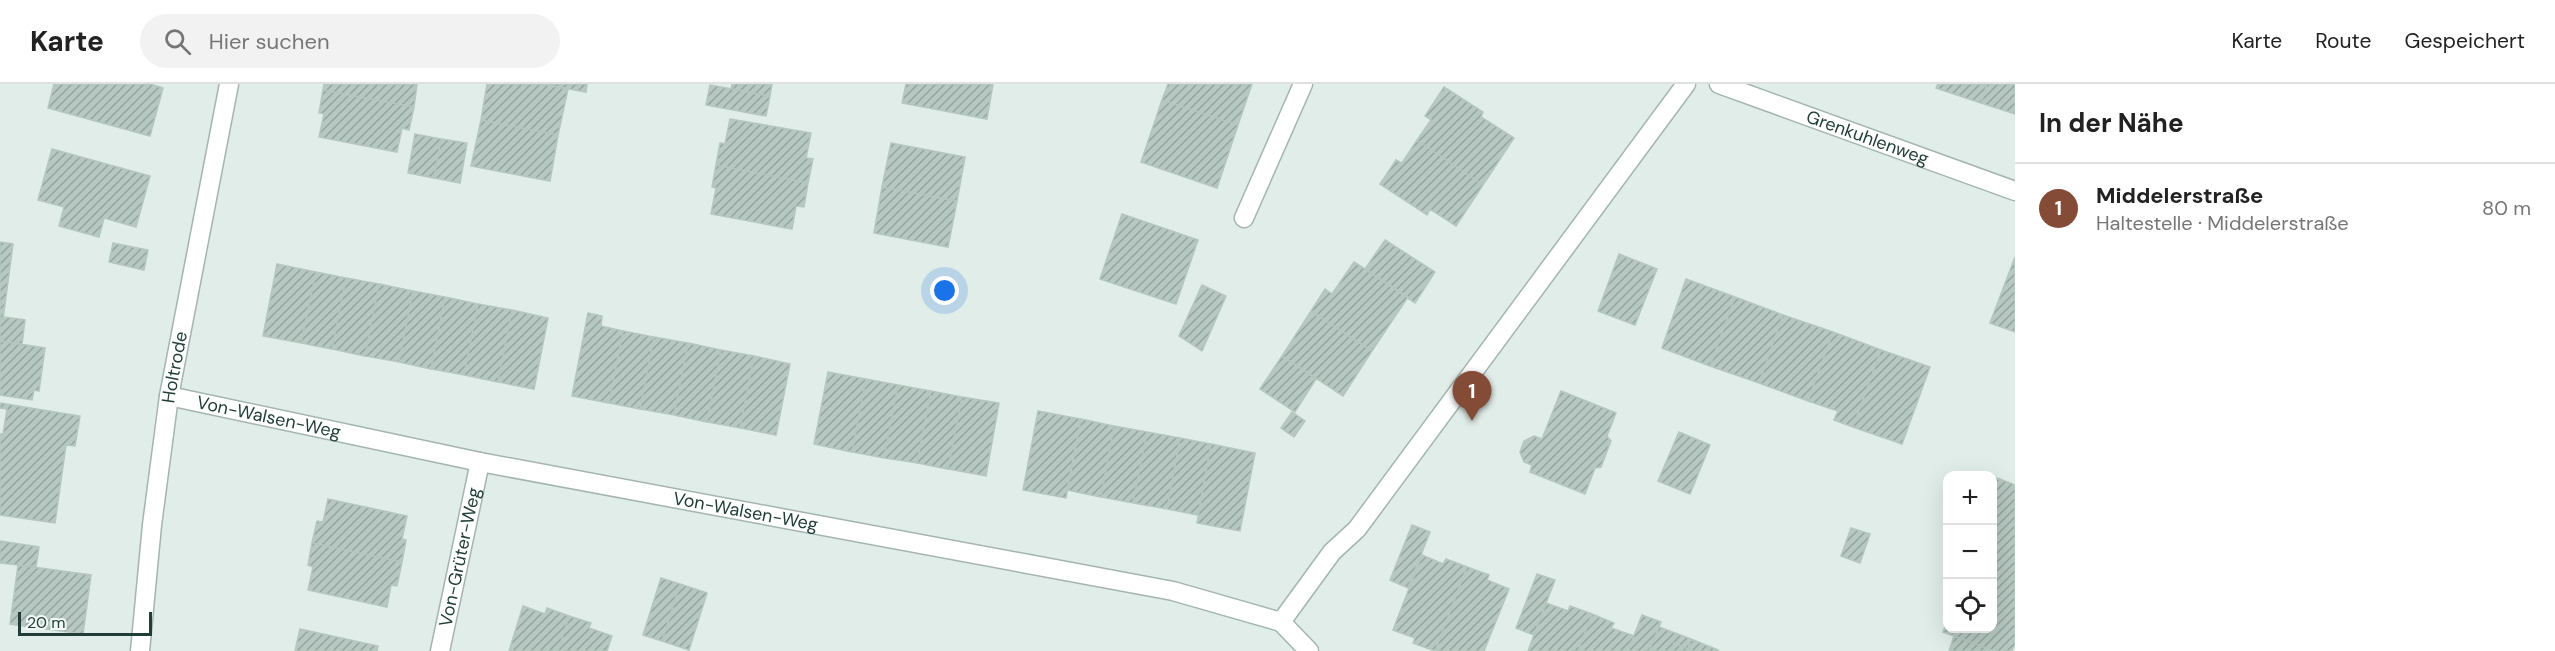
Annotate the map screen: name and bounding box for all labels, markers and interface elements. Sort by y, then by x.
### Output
search box [140,14,560,68]
text: Karte [30,23,104,60]
icon: search [161,25,194,58]
text: Hier suchen [209,27,330,56]
text: Karte [2231,27,2282,55]
text: Route [2315,27,2371,55]
text: Gespeichert [2404,27,2525,55]
street label: Grenkuhlenweg [1803,105,1932,171]
text: In der Nähe [2039,106,2184,140]
text: Middelerstraße [2096,181,2263,210]
text: 1 [2055,195,2062,221]
text: 80 m [2482,195,2531,221]
text: Haltestelle · Middelerstraße [2096,210,2349,236]
your location [930,276,959,305]
street label: Holtrode [156,329,193,404]
pin: 1 [1452,372,1492,421]
street label: Von-Walsen-Weg [195,390,343,444]
map controls [1943,471,1997,633]
button: + [1943,471,1997,525]
street label: Von-Grüter-Weg [433,485,486,629]
street label: Von-Walsen-Weg [671,486,820,537]
button: − [1943,525,1997,579]
button: locate [1943,579,1997,633]
scale bar [18,609,152,636]
text: 20 m [27,612,66,633]

